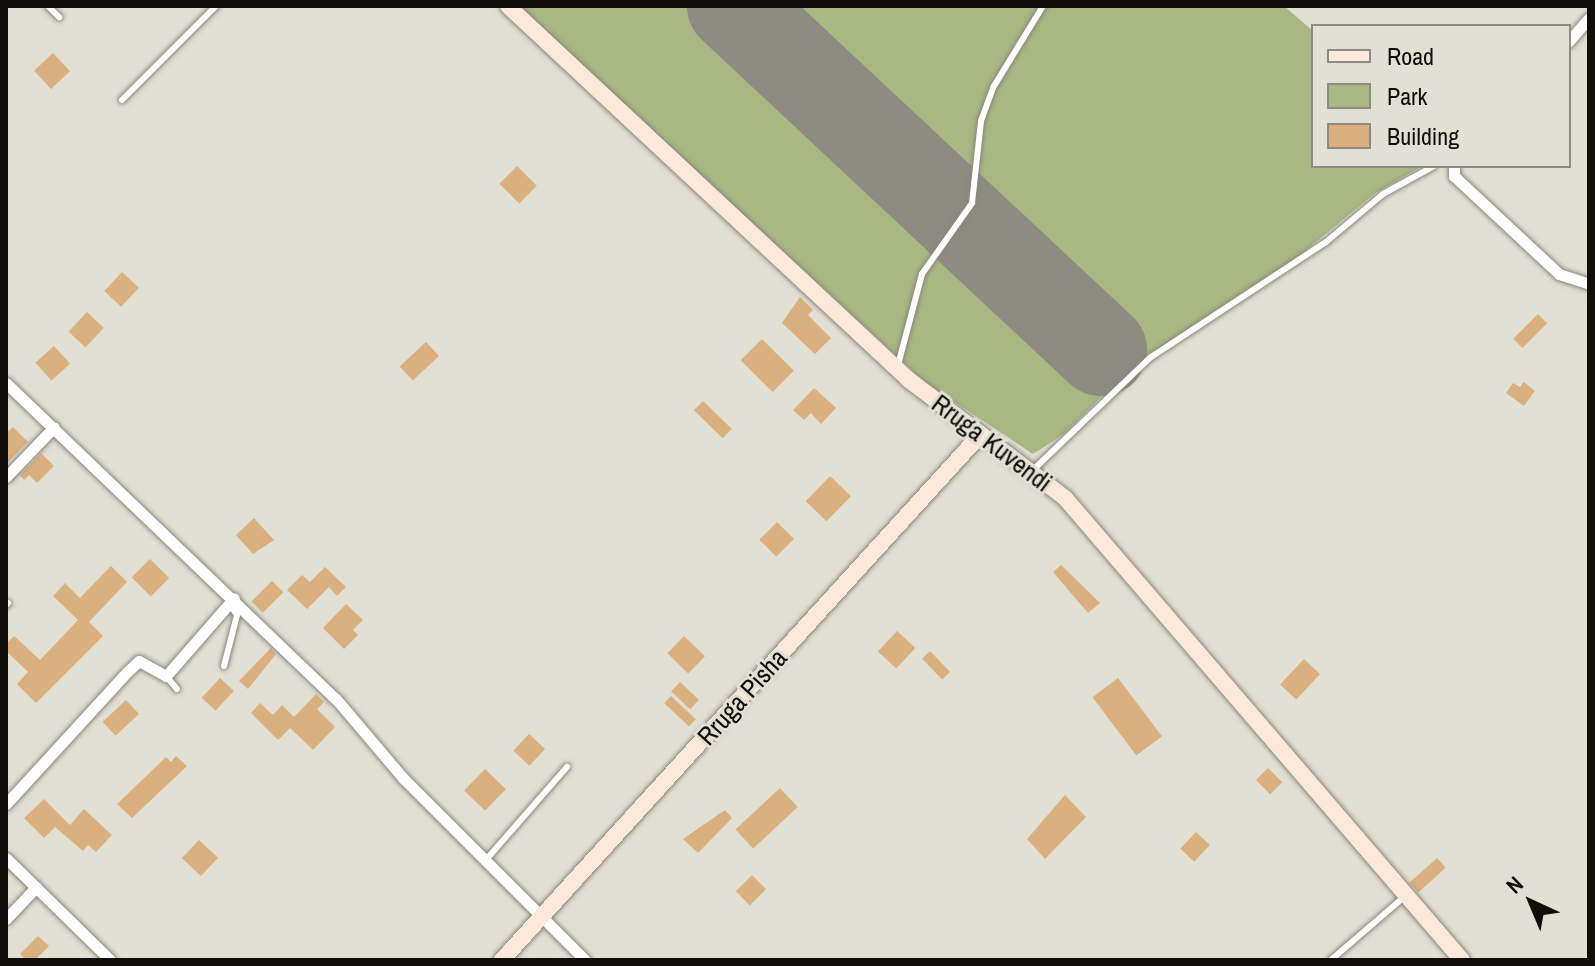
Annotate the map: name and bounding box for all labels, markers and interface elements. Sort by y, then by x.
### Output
legend [1311,24,1571,168]
text: Road [1387,40,1434,72]
text: Park [1387,80,1427,112]
text: Building [1387,120,1459,152]
street label: Rruga Kuvendi [926,388,1058,498]
street label: Rruga Pisha [691,643,793,751]
north arrow [1491,862,1571,942]
text: N [1499,869,1529,900]

